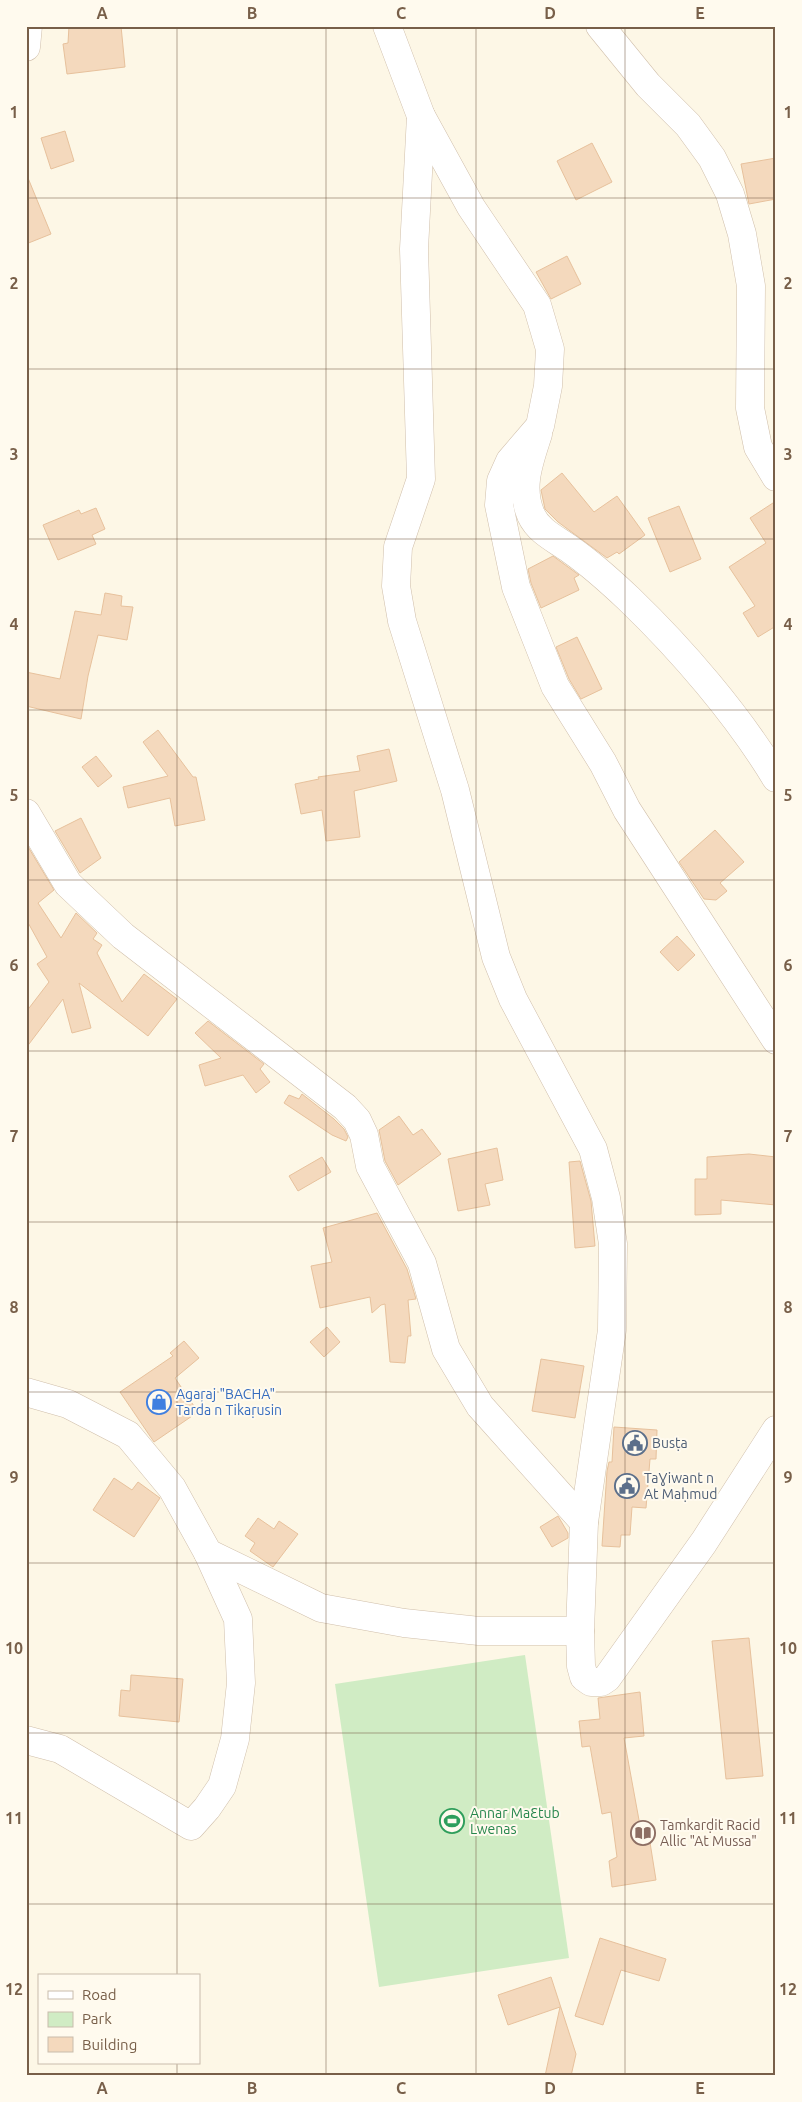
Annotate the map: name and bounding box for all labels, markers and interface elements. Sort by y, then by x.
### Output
text: A [96,4,108,22]
text: B [247,4,257,22]
text: C [396,4,406,22]
text: D [544,4,556,22]
text: E [695,4,705,22]
text: 1 [9,103,19,121]
text: 1 [783,103,793,121]
text: 2 [9,274,19,292]
text: 2 [783,274,793,292]
text: 3 [9,445,19,463]
text: 3 [783,445,793,463]
text: 4 [9,615,19,633]
text: 4 [783,615,793,633]
text: 5 [9,786,19,804]
text: 5 [783,786,793,804]
text: 6 [9,956,19,974]
text: 6 [783,956,793,974]
text: 7 [9,1127,19,1145]
text: 7 [783,1127,793,1145]
text: 8 [9,1298,19,1316]
text: 8 [783,1298,793,1316]
place label: Agaṛaj "BACHA" Tarda n Tikaṛusin [176,1386,282,1418]
shop icon: Agaṛaj "BACHA" Tarda n Tikaṛusin [146,1389,172,1415]
public building icon: Busṭa [622,1430,648,1456]
place label: Busṭa [652,1435,688,1451]
text: 9 [9,1468,19,1486]
text: 9 [783,1468,793,1486]
place label: Taɣiwant n At Maḥmud [644,1470,717,1502]
public building icon: Taɣiwant n At Maḥmud [614,1473,640,1499]
text: 10 [5,1639,23,1657]
text: 10 [779,1639,797,1657]
place label: Annar Maɛtub Lwenas [470,1805,560,1837]
sports icon: Annar Maɛtub Lwenas [439,1808,465,1834]
text: 11 [5,1809,23,1827]
text: 11 [779,1809,797,1827]
place label: Tamkarḍit Racid Allic "At Mussa" [660,1817,760,1849]
library icon: Tamkarḍit Racid Allic "At Mussa" [630,1820,656,1846]
legend [38,1974,200,2064]
text: 12 [5,1980,23,1998]
text: 12 [779,1980,797,1998]
text: Road [82,1986,117,2003]
text: Park [82,2010,112,2027]
text: Building [82,2036,137,2053]
text: A [96,2079,108,2097]
text: B [247,2079,257,2097]
text: C [396,2079,406,2097]
text: D [544,2079,556,2097]
text: E [695,2079,705,2097]

